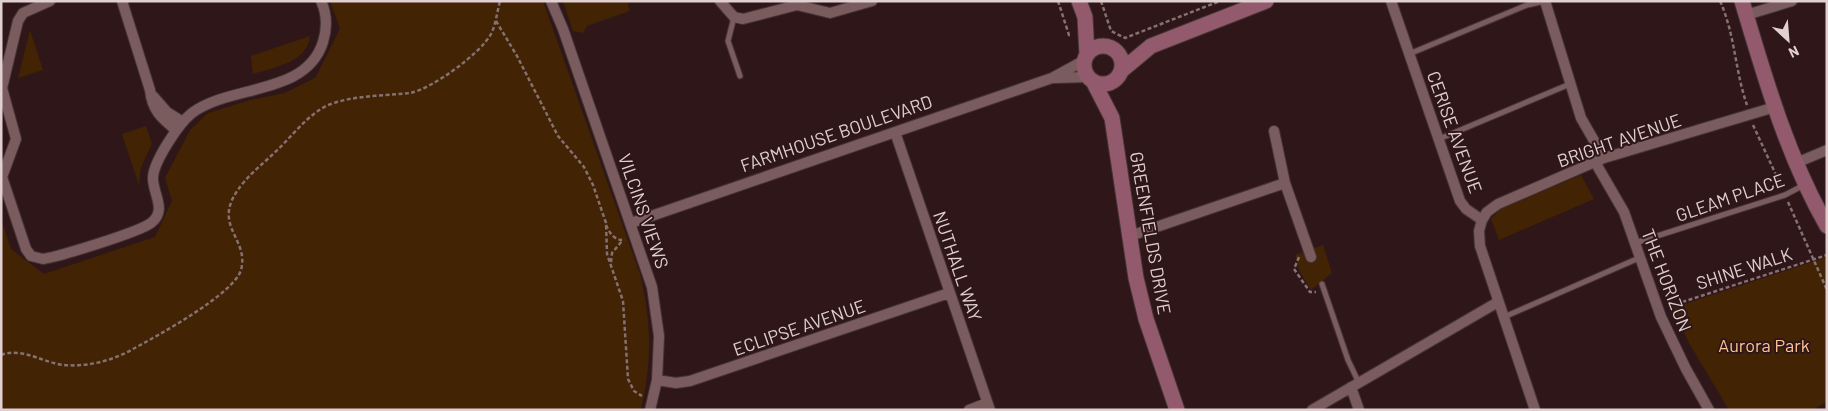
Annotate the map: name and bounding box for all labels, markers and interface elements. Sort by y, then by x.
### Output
north arrow [1763,15,1813,65]
text: N [1786,42,1802,62]
street label: CERISE AVENUE [1423,68,1487,196]
street label: FARMHOUSE BOULEVARD [737,90,935,176]
street label: BRIGHT AVENUE [1554,108,1684,172]
street label: GREENFIELDS DRIVE [1126,150,1176,316]
street label: VILCINS VIEWS [614,151,674,271]
street label: GLEAM PLACE [1673,168,1787,226]
street label: NUTHALL WAY [929,208,987,324]
street label: THE HORIZON [1637,225,1697,335]
street label: SHINE WALK [1693,242,1795,294]
street label: ECLIPSE AVENUE [730,294,868,360]
park label: Aurora Park [1718,334,1810,356]

